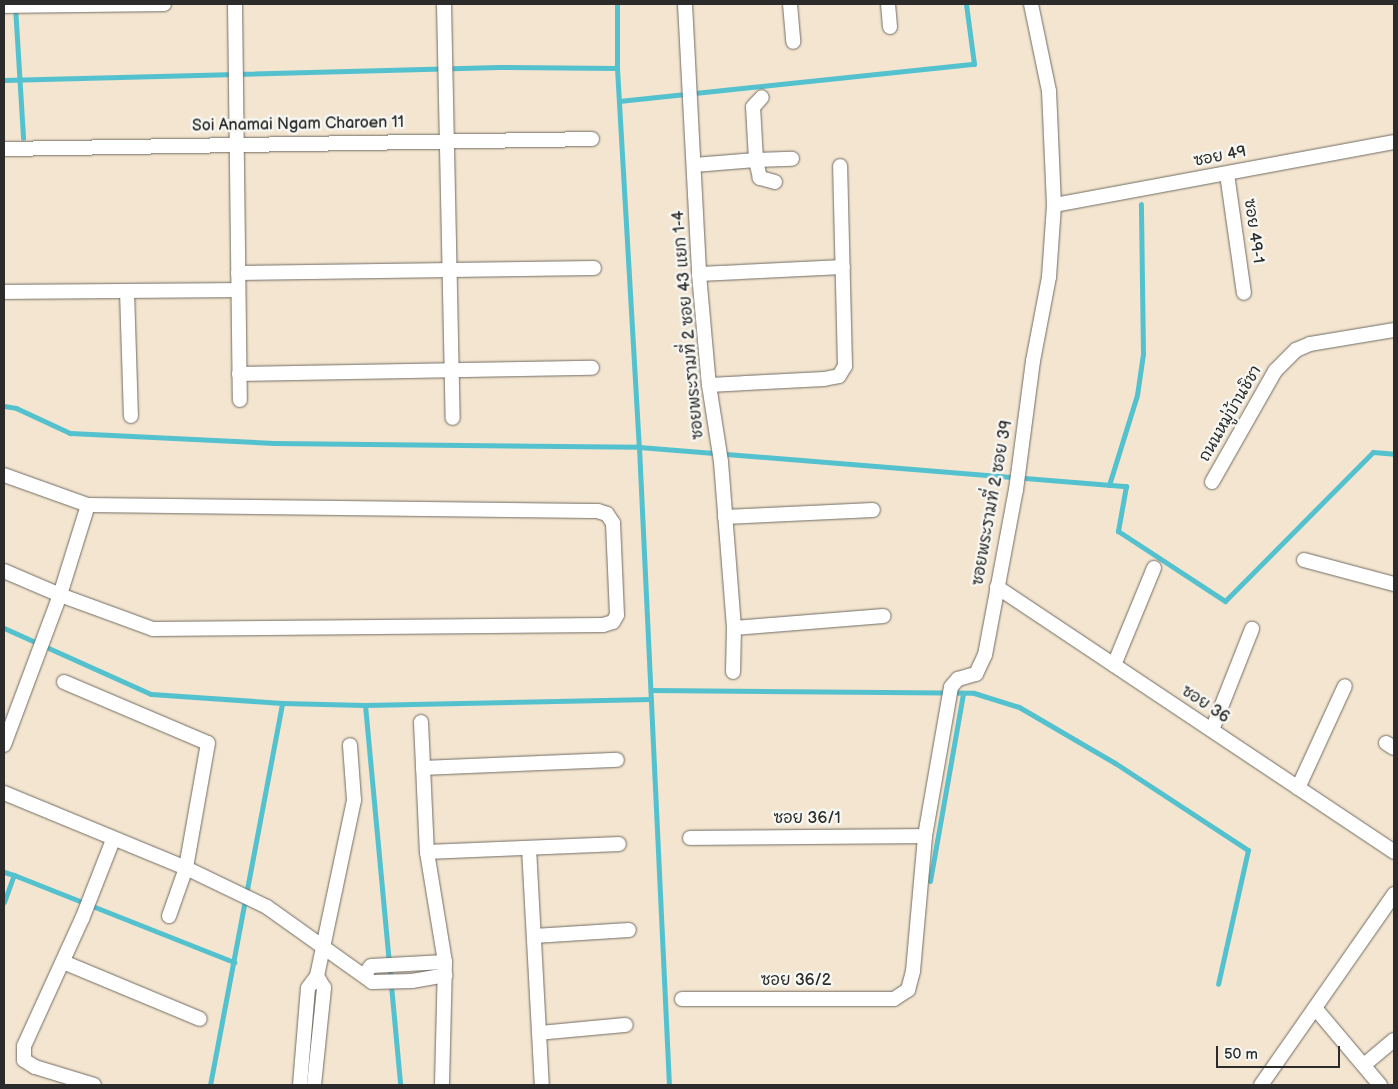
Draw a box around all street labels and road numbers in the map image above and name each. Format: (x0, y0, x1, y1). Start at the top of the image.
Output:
street label: Soi Anamai Ngam Charoen 11 (192, 114, 404, 136)
street label: ซอย 49 (1192, 143, 1248, 171)
street label: ซอย 49-1 (1239, 197, 1267, 265)
street label: ซอยพระรามที่ 2 ซอย 43 แยก 1-4 (669, 210, 709, 440)
street label: ถนนหมู่บ้านชิชา (1196, 362, 1266, 466)
street label: ซอยพระรามที่ 2 ซอย 39 (969, 419, 1017, 587)
street label: ซอย 36 (1177, 682, 1233, 728)
street label: ซอย 36/1 (773, 809, 841, 829)
street label: ซอย 36/2 (761, 971, 831, 991)

